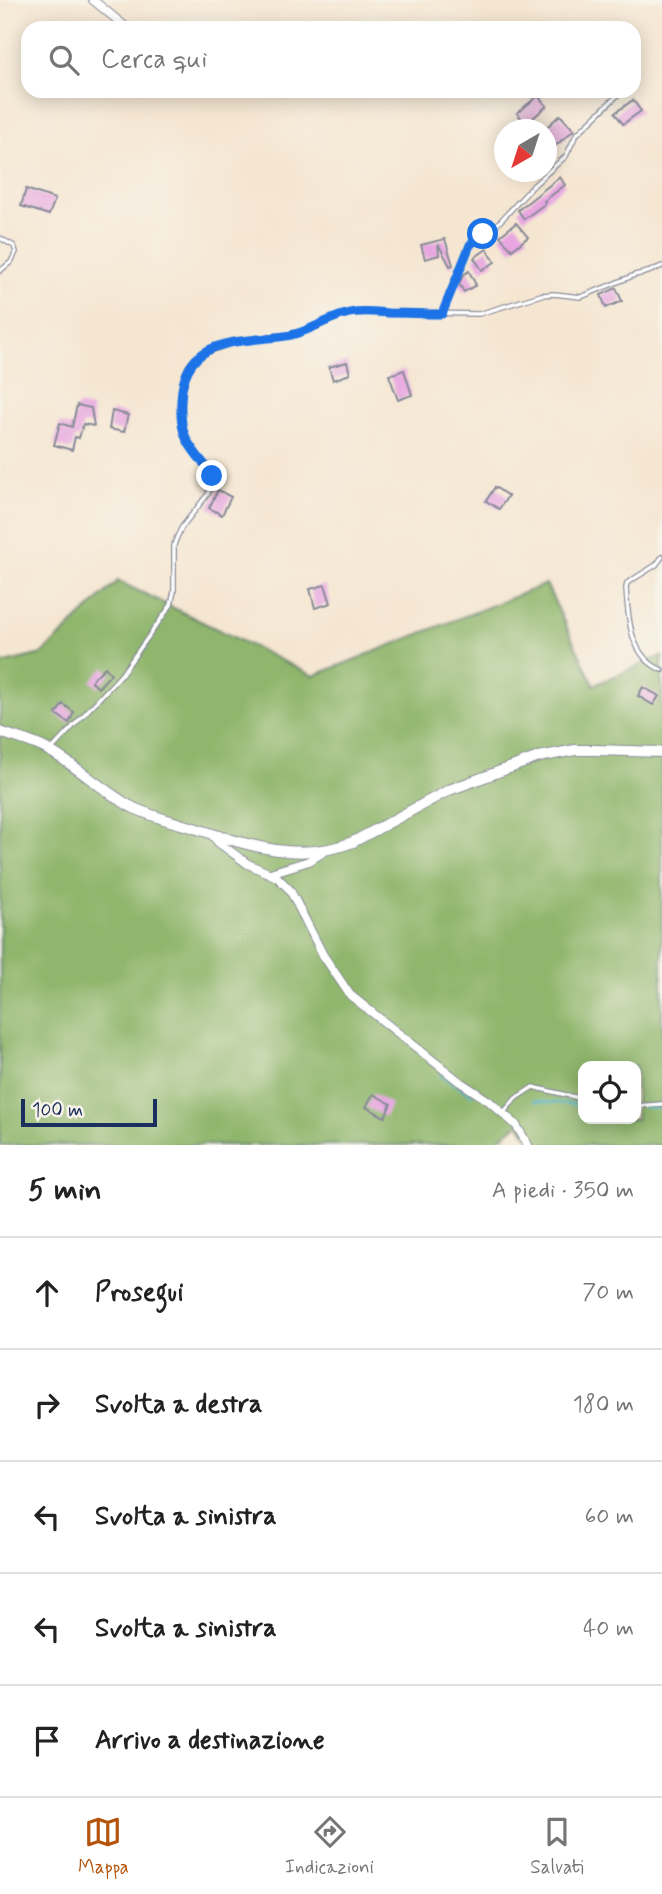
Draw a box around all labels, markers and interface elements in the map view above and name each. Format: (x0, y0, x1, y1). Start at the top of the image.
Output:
search box (21, 21, 641, 98)
icon: search (45, 41, 83, 79)
text: Cerca qui (101, 43, 207, 77)
north arrow (494, 119, 557, 182)
route start (467, 218, 498, 249)
route end (196, 460, 227, 491)
map controls (578, 1061, 641, 1124)
button: locate (578, 1061, 641, 1124)
scale bar (21, 1096, 158, 1128)
text: 100 m (32, 1098, 83, 1123)
text: 5 min (28, 1171, 102, 1210)
text: A piedi · 350 m (492, 1176, 634, 1206)
icon: ahead (28, 1274, 66, 1312)
text: Prosegui (95, 1276, 184, 1310)
text: 70 m (582, 1278, 634, 1308)
icon: right (28, 1386, 66, 1424)
text: Svolta a destra (95, 1388, 262, 1422)
text: 180 m (573, 1390, 634, 1420)
icon: left (28, 1498, 66, 1536)
text: Svolta a sinistra (95, 1500, 277, 1534)
text: 60 m (585, 1502, 634, 1532)
icon: left (28, 1610, 66, 1648)
text: Svolta a sinistra (95, 1612, 277, 1646)
text: 40 m (583, 1614, 634, 1644)
icon: arrive (28, 1722, 66, 1760)
text: Arrivo a destinazione (95, 1724, 325, 1758)
tab: Mappa (78, 1813, 129, 1880)
tab: Indicazioni (285, 1813, 374, 1880)
tab: Salvati (530, 1813, 584, 1880)

